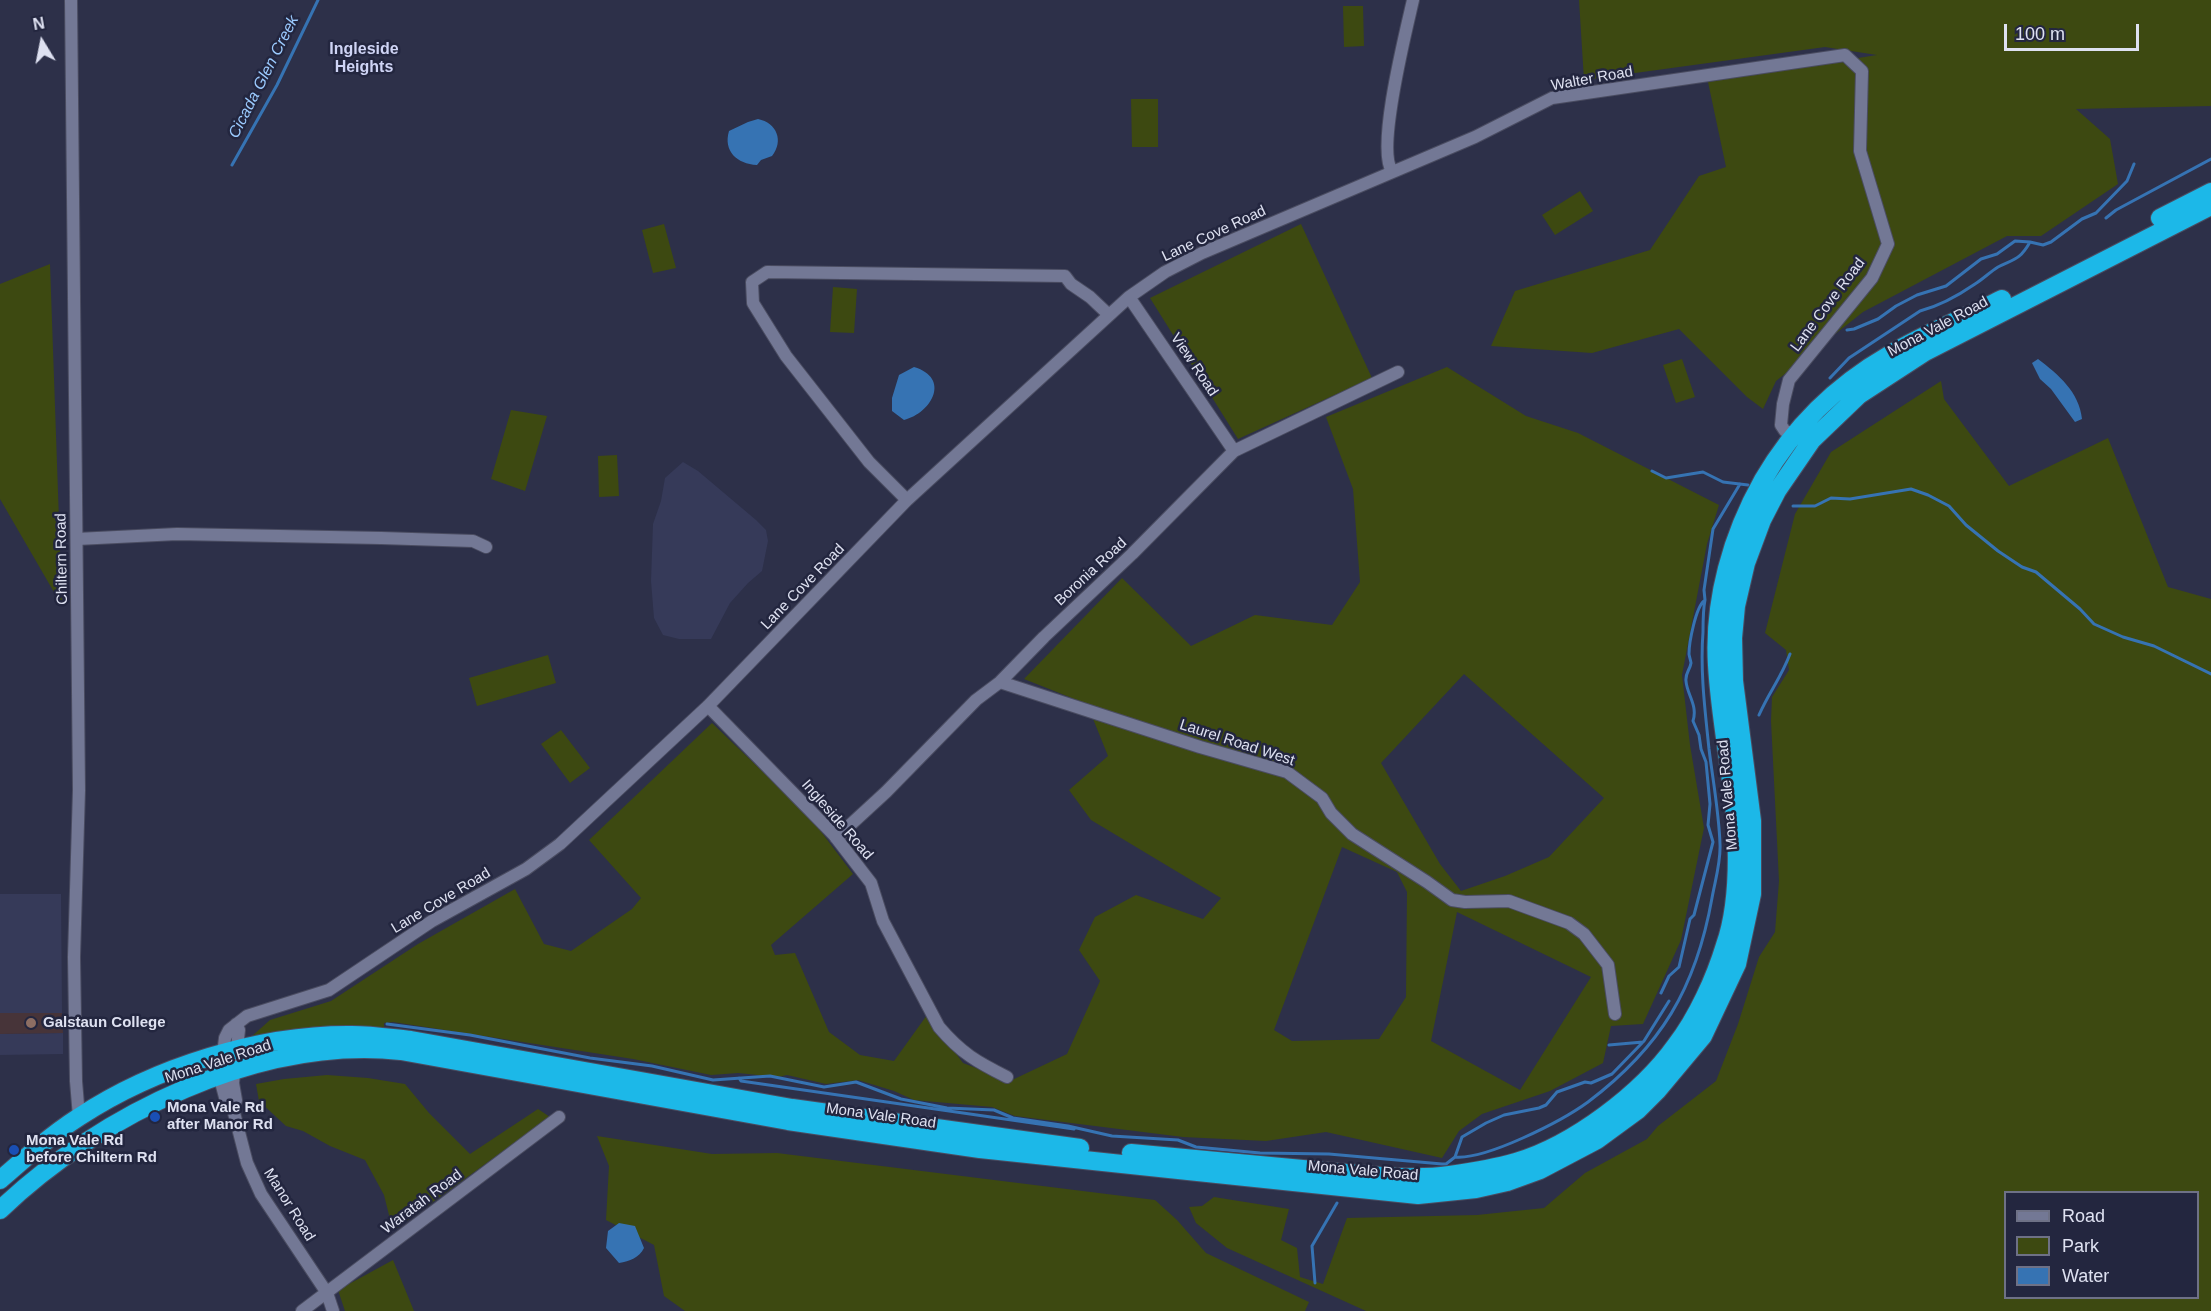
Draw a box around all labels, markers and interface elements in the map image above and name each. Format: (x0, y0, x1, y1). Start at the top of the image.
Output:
north arrow (12, 12, 72, 72)
water label: Cicada Glen Creek (225, 12, 303, 142)
scale bar (2007, 12, 2142, 50)
text: N (32, 14, 46, 33)
text: 100 m (2015, 24, 2065, 44)
district label: Ingleside Heights (329, 40, 399, 78)
street label: Walter Road (1550, 63, 1634, 95)
street label: Lane Cove Road (1159, 202, 1269, 266)
street label: Lane Cove Road (1787, 255, 1869, 355)
street label: Mona Vale Road (1885, 293, 1991, 361)
street label: View Road (1166, 330, 1222, 400)
street label: Chiltern Road (52, 513, 72, 605)
street label: Boronia Road (1051, 534, 1131, 610)
street label: Lane Cove Road (757, 540, 849, 634)
street label: Laurel Road West (1177, 716, 1297, 770)
street label: Mona Vale Road (1714, 739, 1742, 851)
street label: Ingleside Road (797, 776, 877, 864)
street label: Lane Cove Road (388, 864, 494, 938)
place label: Galstaun College (43, 1014, 166, 1032)
marker: Galstaun College (24, 1016, 38, 1030)
street label: Mona Vale Road (163, 1036, 273, 1088)
place label: Mona Vale Rd after Manor Rd (167, 1099, 273, 1134)
street label: Mona Vale Road (825, 1099, 937, 1133)
marker: Mona Vale Rd after Manor Rd (148, 1110, 162, 1124)
place label: Mona Vale Rd before Chiltern Rd (26, 1132, 157, 1167)
marker: Mona Vale Rd before Chiltern Rd (7, 1143, 21, 1157)
street label: Mona Vale Road (1307, 1157, 1419, 1185)
street label: Manor Road (259, 1165, 319, 1245)
street label: Waratah Road (378, 1166, 466, 1238)
legend (2004, 1191, 2199, 1299)
text: Road (2062, 1206, 2105, 1226)
text: Park (2062, 1236, 2099, 1256)
text: Water (2062, 1266, 2109, 1286)

